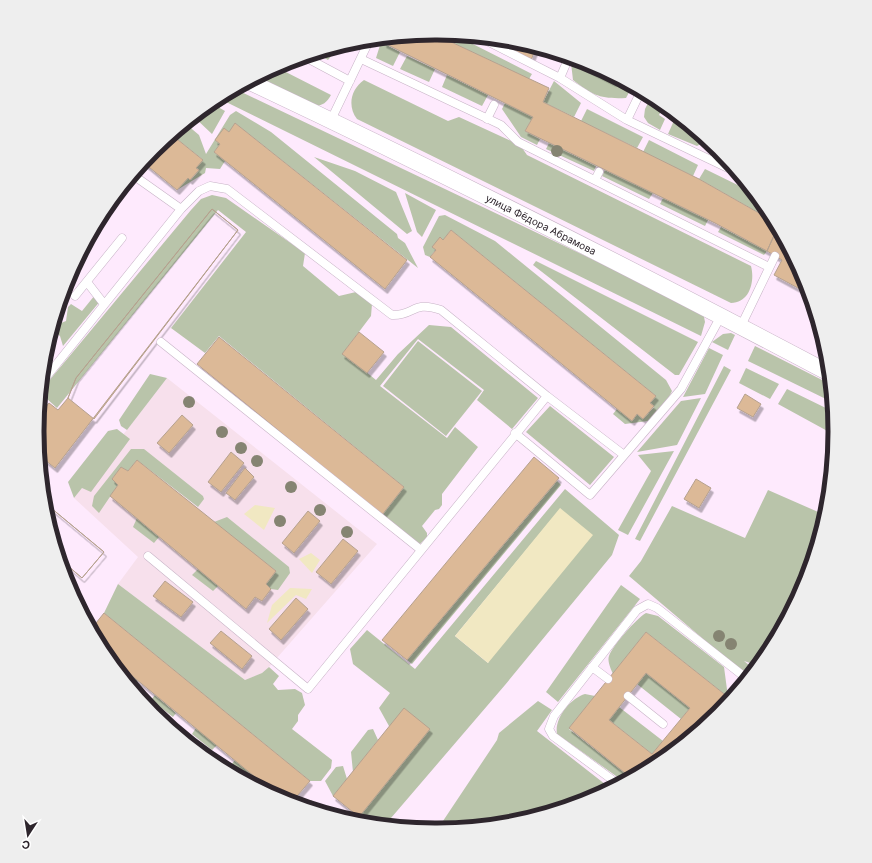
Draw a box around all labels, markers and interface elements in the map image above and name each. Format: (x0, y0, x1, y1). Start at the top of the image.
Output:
street label: улица Фёдора Абрамова (484, 191, 598, 257)
north arrow (8, 815, 48, 855)
text: С (20, 837, 31, 852)

